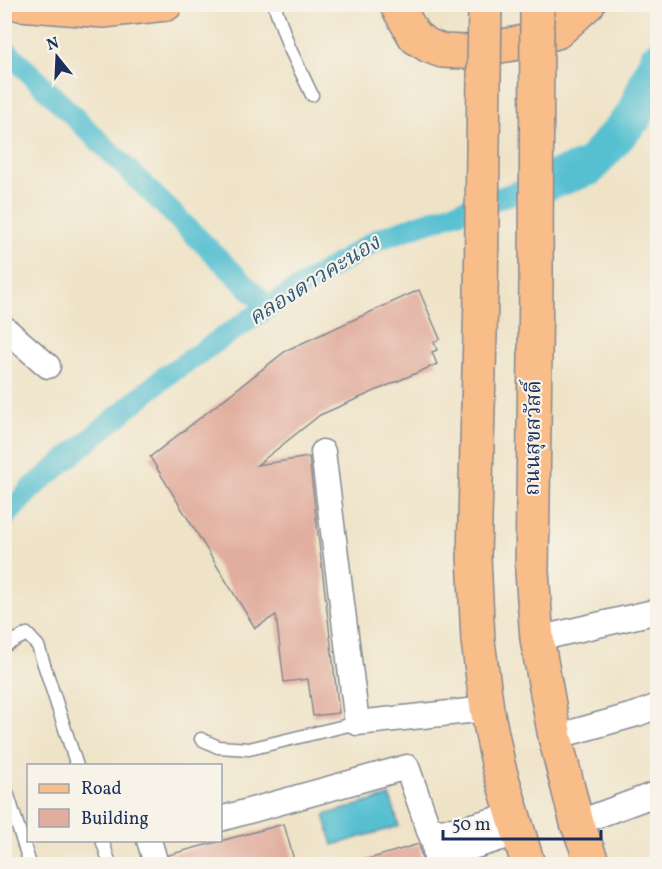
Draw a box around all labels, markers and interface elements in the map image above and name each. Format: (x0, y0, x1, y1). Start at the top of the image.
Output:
north arrow (27, 27, 87, 87)
text: N (44, 32, 62, 57)
water label: คลองดาวคะนอง (243, 228, 388, 334)
street label: ถนนสุขสวัสดิ์ (516, 379, 550, 496)
legend (27, 764, 222, 842)
text: Road (81, 777, 122, 802)
scale bar (443, 803, 600, 841)
text: Building (81, 807, 149, 832)
text: 50 m (452, 813, 491, 838)

